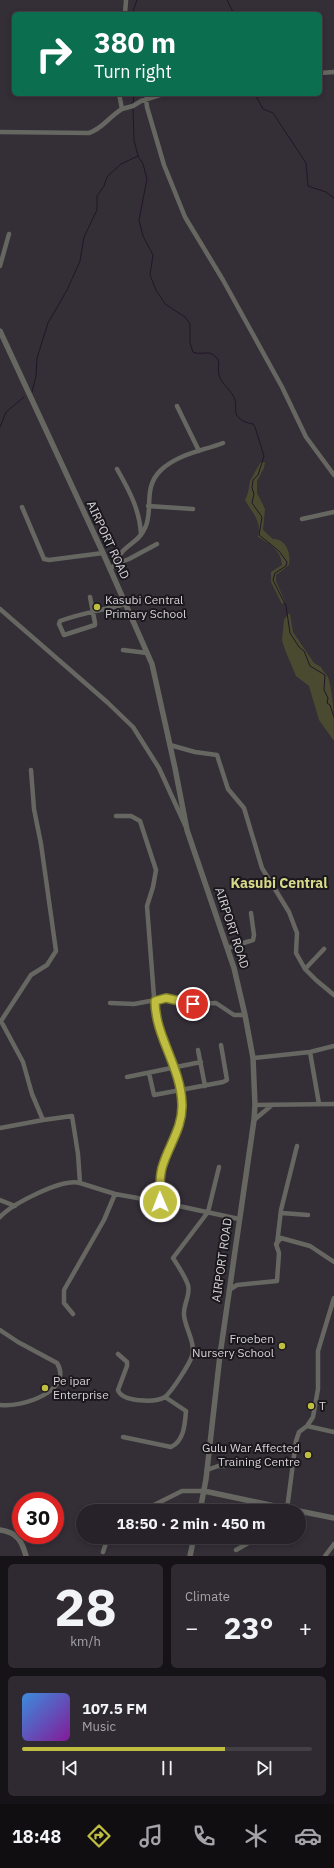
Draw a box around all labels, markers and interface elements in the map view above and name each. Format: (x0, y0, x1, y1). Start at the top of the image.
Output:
text: 380 m (94, 24, 176, 61)
icon: right (28, 28, 80, 80)
text: Turn right (94, 60, 172, 83)
street label: AIRPORT ROAD (84, 498, 133, 581)
place label: Kasubi Central Primary School (105, 592, 186, 621)
marker: Kasubi Central Primary School (92, 602, 102, 612)
district label: Kasubi Central (230, 874, 328, 892)
street label: AIRPORT ROAD (212, 885, 253, 970)
pin (176, 987, 210, 1021)
icon: arrive (182, 993, 204, 1015)
position arrow (139, 1181, 181, 1223)
street label: AIRPORT ROAD (208, 1217, 235, 1303)
place label: Froeben Nursery School (192, 1331, 274, 1360)
marker: Froeben Nursery School (277, 1341, 287, 1351)
place label: Pe ipar Enterprise (53, 1373, 109, 1402)
marker: Pe ipar Enterprise (40, 1383, 50, 1393)
place label: T (319, 1398, 326, 1413)
marker: T (306, 1401, 316, 1411)
place label: Gulu War Affected Training Centre (202, 1440, 300, 1469)
marker: Gulu War Affected Training Centre (303, 1450, 313, 1460)
speed limit sign: 30 (12, 1492, 64, 1544)
text: 18:50 · 2 min · 450 m (117, 1514, 265, 1533)
text: 28 (54, 1573, 117, 1640)
text: Climate (185, 1588, 230, 1605)
text: 23° (223, 1608, 274, 1647)
text: − (185, 1613, 198, 1642)
text: + (299, 1613, 312, 1642)
text: km/h (70, 1633, 101, 1650)
text: 107.5 FM (82, 1699, 147, 1718)
text: Music (82, 1718, 116, 1735)
icon: previous (59, 1757, 81, 1779)
icon: pause (156, 1757, 178, 1779)
icon: next (253, 1757, 275, 1779)
icon: directions (85, 1822, 113, 1850)
icon: music (137, 1822, 165, 1850)
icon: phone (190, 1822, 218, 1850)
icon: climate (242, 1822, 270, 1850)
icon: car (294, 1822, 322, 1850)
text: 18:48 (12, 1825, 61, 1848)

